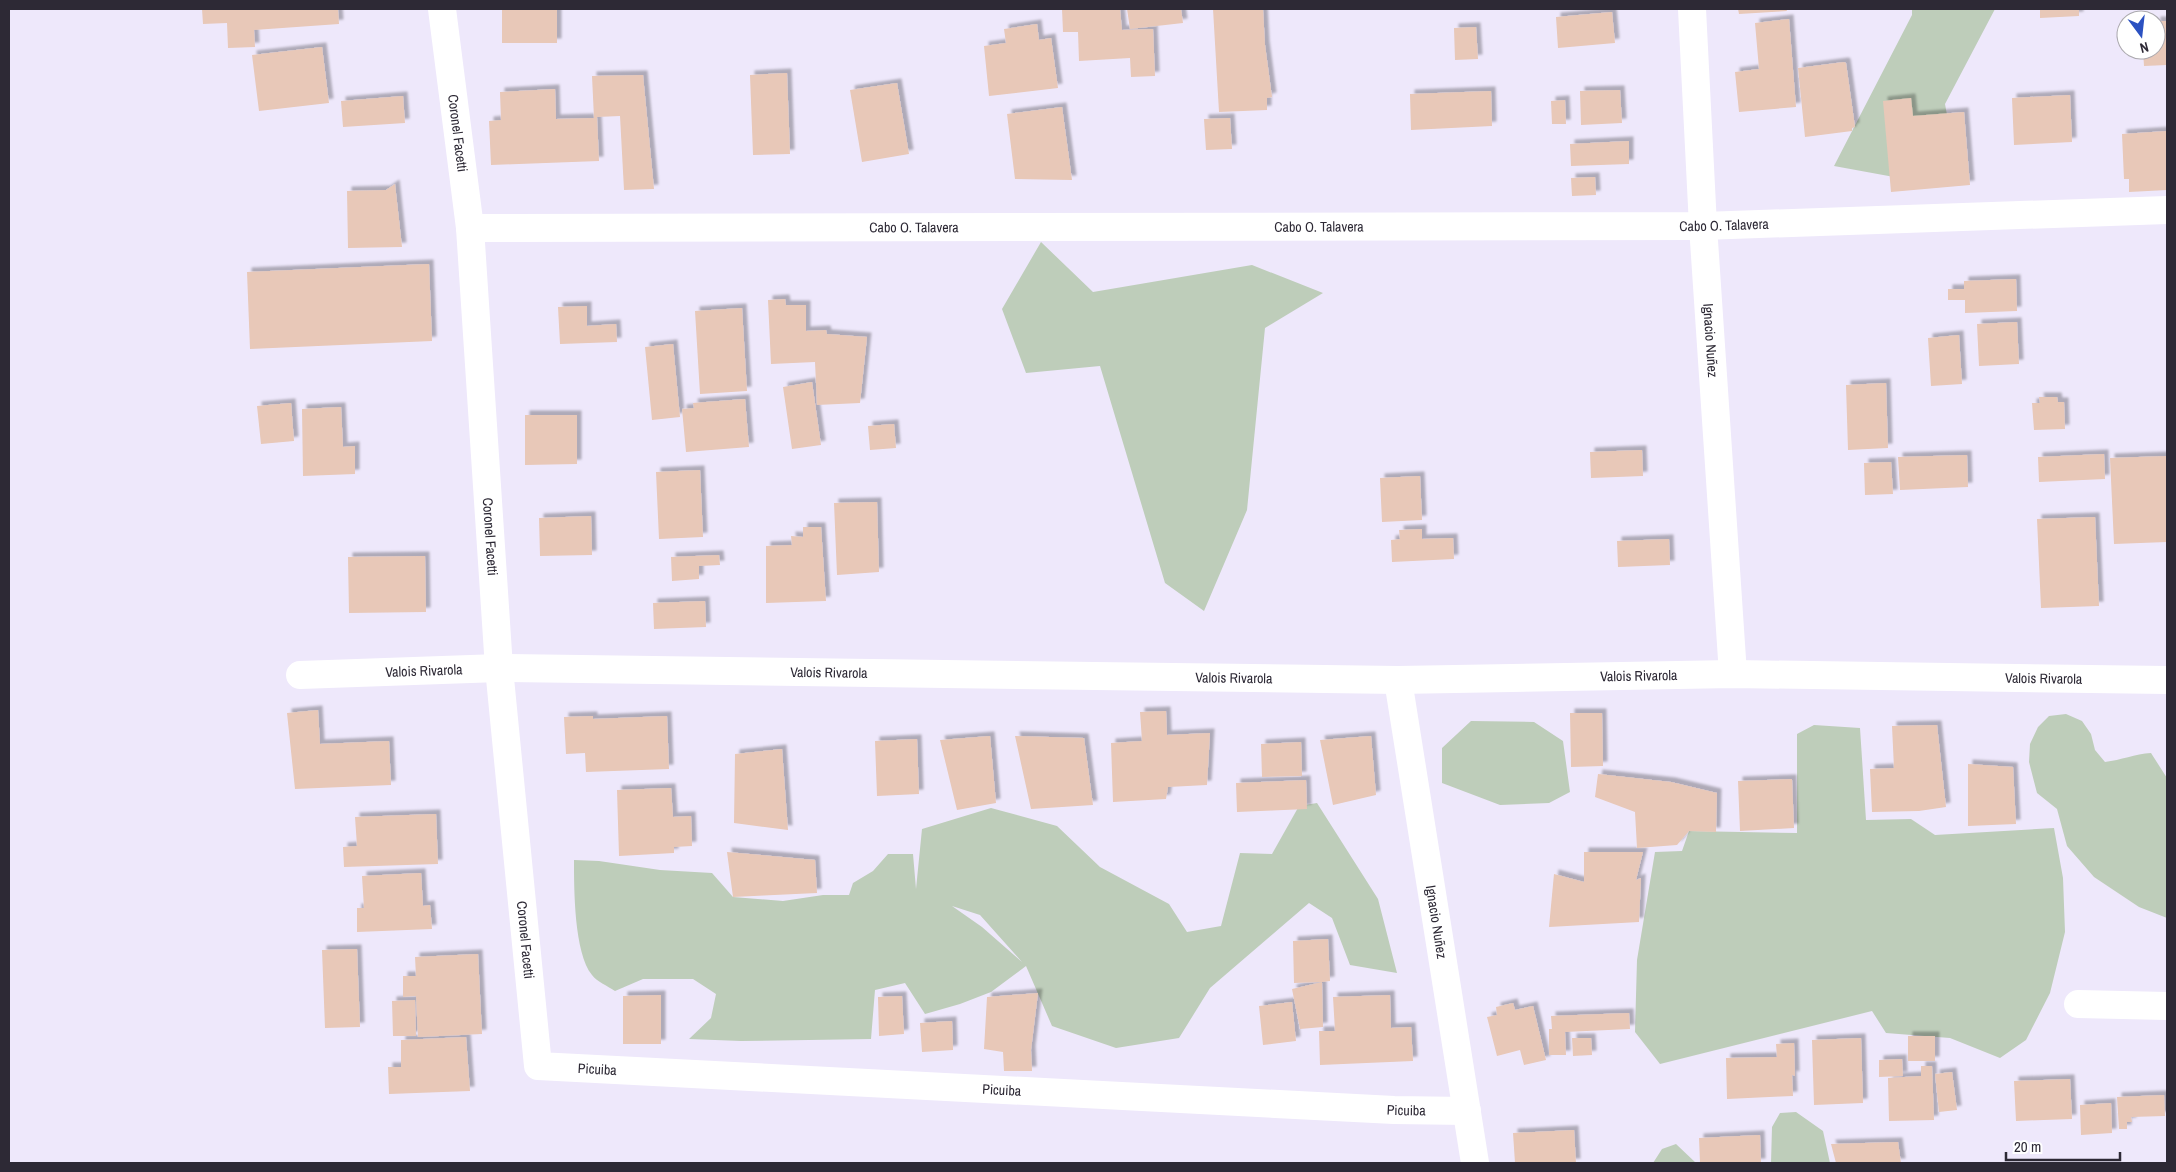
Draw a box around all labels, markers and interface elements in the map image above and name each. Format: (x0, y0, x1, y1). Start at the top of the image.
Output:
north arrow (2116, 10, 2166, 60)
text: N (2138, 38, 2151, 57)
street label: Coronel Facetti (444, 93, 472, 173)
street label: Cabo O. Talavera (1679, 215, 1770, 235)
street label: Cabo O. Talavera (869, 218, 959, 236)
street label: Cabo O. Talavera (1274, 218, 1364, 236)
street label: Ignacio Nuñez (1699, 303, 1722, 378)
street label: Coronel Facetti (479, 497, 502, 576)
street label: Valois Rivarola (385, 660, 463, 681)
street label: Valois Rivarola (790, 663, 868, 682)
street label: Valois Rivarola (1600, 666, 1678, 685)
street label: Valois Rivarola (1195, 668, 1273, 687)
street label: Valois Rivarola (2005, 669, 2083, 688)
street label: Ignacio Nuñez (1422, 884, 1451, 960)
street label: Coronel Facetti (513, 900, 538, 980)
street label: Picuiba (577, 1059, 618, 1079)
street label: Picuiba (982, 1080, 1022, 1100)
street label: Picuiba (1386, 1101, 1426, 1119)
scale bar (2006, 1130, 2120, 1162)
text: 20 m (2014, 1136, 2041, 1157)

